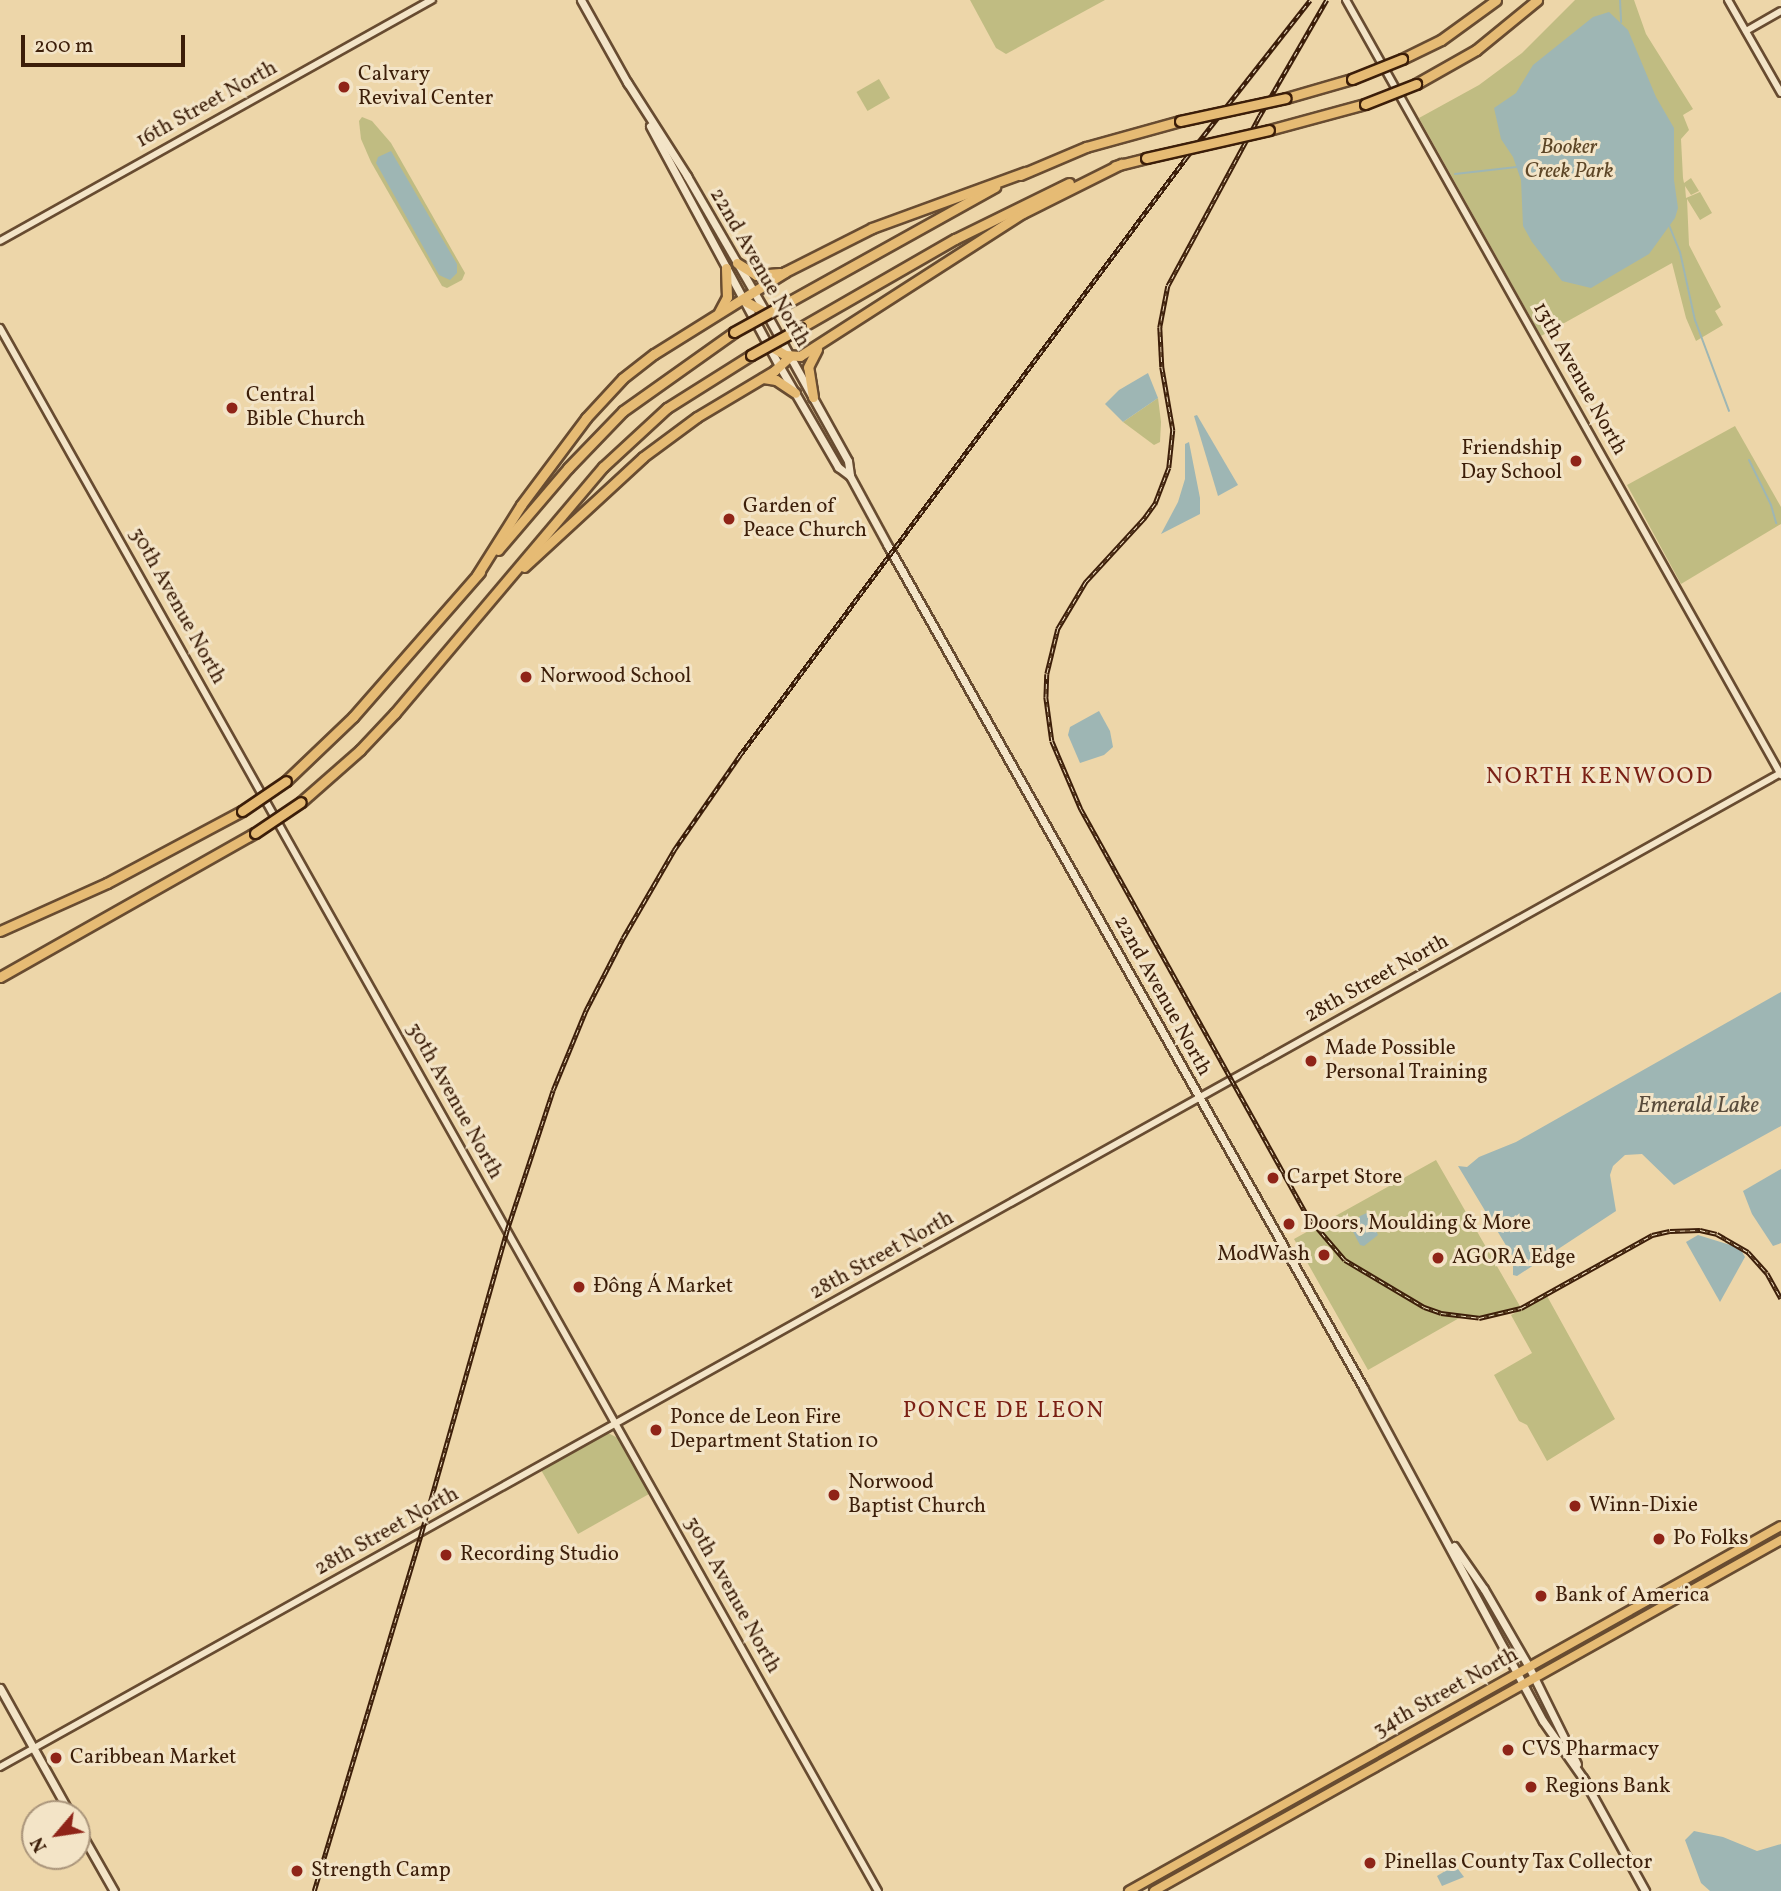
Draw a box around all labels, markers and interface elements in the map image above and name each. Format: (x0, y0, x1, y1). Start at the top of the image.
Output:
scale bar (24, 21, 189, 65)
text: 200 m (34, 32, 94, 61)
street label: 16th Street North (132, 56, 282, 154)
place label: Calvary Revival Center (358, 62, 493, 112)
marker: Calvary Revival Center (336, 79, 352, 95)
park label: Booker Creek Park (1525, 135, 1613, 185)
street label: 22nd Avenue North (703, 184, 815, 352)
street label: 13th Avenue North (1526, 298, 1632, 460)
place label: Central Bible Church (246, 383, 365, 433)
marker: Central Bible Church (224, 400, 240, 416)
place label: Friendship Day School (1460, 436, 1562, 486)
marker: Friendship Day School (1568, 453, 1584, 469)
place label: Garden of Peace Church (743, 494, 867, 544)
marker: Garden of Peace Church (721, 511, 737, 527)
street label: 30th Avenue North (123, 523, 231, 689)
place label: Norwood School (540, 664, 691, 690)
marker: Norwood School (518, 669, 534, 685)
district label: NORTH KENWOOD (1487, 763, 1713, 791)
street label: 22nd Avenue North (1107, 911, 1217, 1081)
street label: 28th Street North (1301, 929, 1453, 1029)
street label: 30th Avenue North (400, 1018, 508, 1184)
place label: Made Possible Personal Training (1325, 1036, 1488, 1086)
marker: Made Possible Personal Training (1303, 1053, 1319, 1069)
water label: Emerald Lake (1637, 1092, 1759, 1120)
place label: Carpet Store (1287, 1165, 1402, 1191)
marker: Carpet Store (1265, 1170, 1281, 1186)
street label: 28th Street North (806, 1206, 958, 1306)
place label: Doors, Moulding & More (1303, 1211, 1531, 1237)
marker: Doors, Moulding & More (1281, 1216, 1297, 1232)
place label: ModWash (1217, 1242, 1310, 1268)
place label: AGORA Edge (1452, 1245, 1576, 1271)
marker: ModWash (1316, 1247, 1332, 1263)
marker: AGORA Edge (1430, 1250, 1446, 1266)
place label: Đông Á Market (593, 1274, 733, 1300)
marker: Đông Á Market (571, 1279, 587, 1295)
district label: PONCE DE LEON (904, 1397, 1104, 1425)
place label: Ponce de Leon Fire Department Station 10 (670, 1405, 878, 1455)
marker: Ponce de Leon Fire Department Station 10 (648, 1422, 664, 1438)
place label: Norwood Baptist Church (848, 1470, 986, 1520)
street label: 28th Street North (311, 1482, 463, 1582)
marker: Norwood Baptist Church (826, 1487, 842, 1503)
place label: Winn-Dixie (1589, 1493, 1698, 1519)
marker: Winn-Dixie (1567, 1498, 1583, 1514)
street label: 30th Avenue North (678, 1512, 786, 1678)
place label: Po Folks (1673, 1526, 1749, 1552)
marker: Po Folks (1651, 1531, 1667, 1547)
place label: Recording Studio (460, 1542, 619, 1568)
marker: Recording Studio (438, 1547, 454, 1563)
place label: Bank of America (1555, 1583, 1708, 1609)
marker: Bank of America (1533, 1588, 1549, 1604)
street label: 34th Street North (1369, 1643, 1523, 1743)
place label: CVS Pharmacy (1522, 1737, 1659, 1763)
marker: CVS Pharmacy (1500, 1742, 1516, 1758)
place label: Caribbean Market (70, 1745, 236, 1771)
marker: Caribbean Market (48, 1750, 64, 1766)
place label: Regions Bank (1545, 1774, 1670, 1800)
marker: Regions Bank (1523, 1779, 1539, 1795)
north arrow (21, 1800, 91, 1870)
text: N (25, 1832, 54, 1857)
place label: Pinellas County Tax Collector (1384, 1850, 1654, 1876)
marker: Pinellas County Tax Collector (1362, 1855, 1378, 1871)
place label: Strength Camp (311, 1858, 451, 1884)
marker: Strength Camp (289, 1863, 305, 1879)

